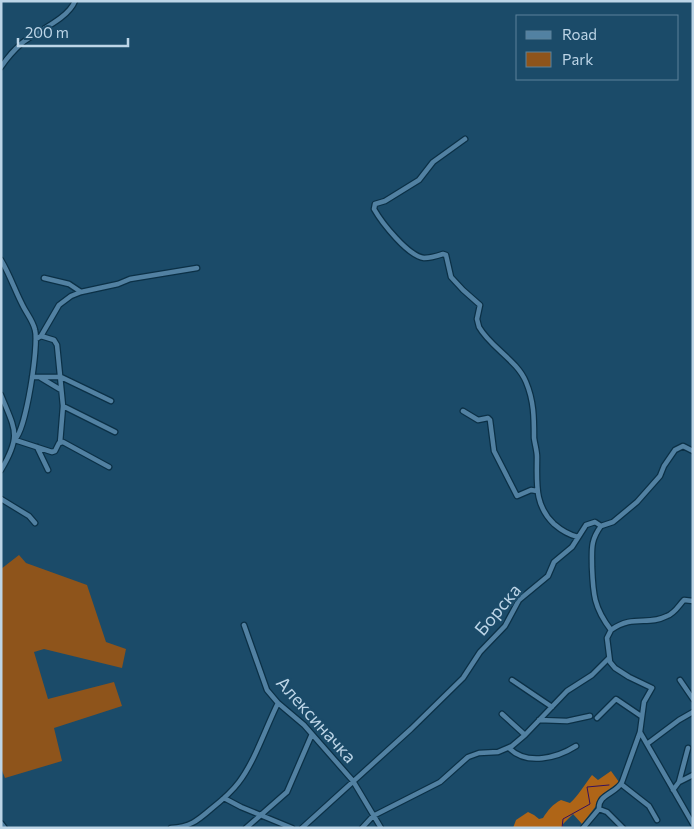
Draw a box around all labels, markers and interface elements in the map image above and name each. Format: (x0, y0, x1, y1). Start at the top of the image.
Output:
scale bar (18, 15, 128, 47)
legend (516, 15, 679, 80)
text: 200 m (25, 23, 69, 41)
text: Road (562, 25, 597, 43)
text: Park (562, 50, 593, 68)
street label: Борска (469, 579, 525, 640)
street label: Алексиначка (272, 672, 361, 767)

